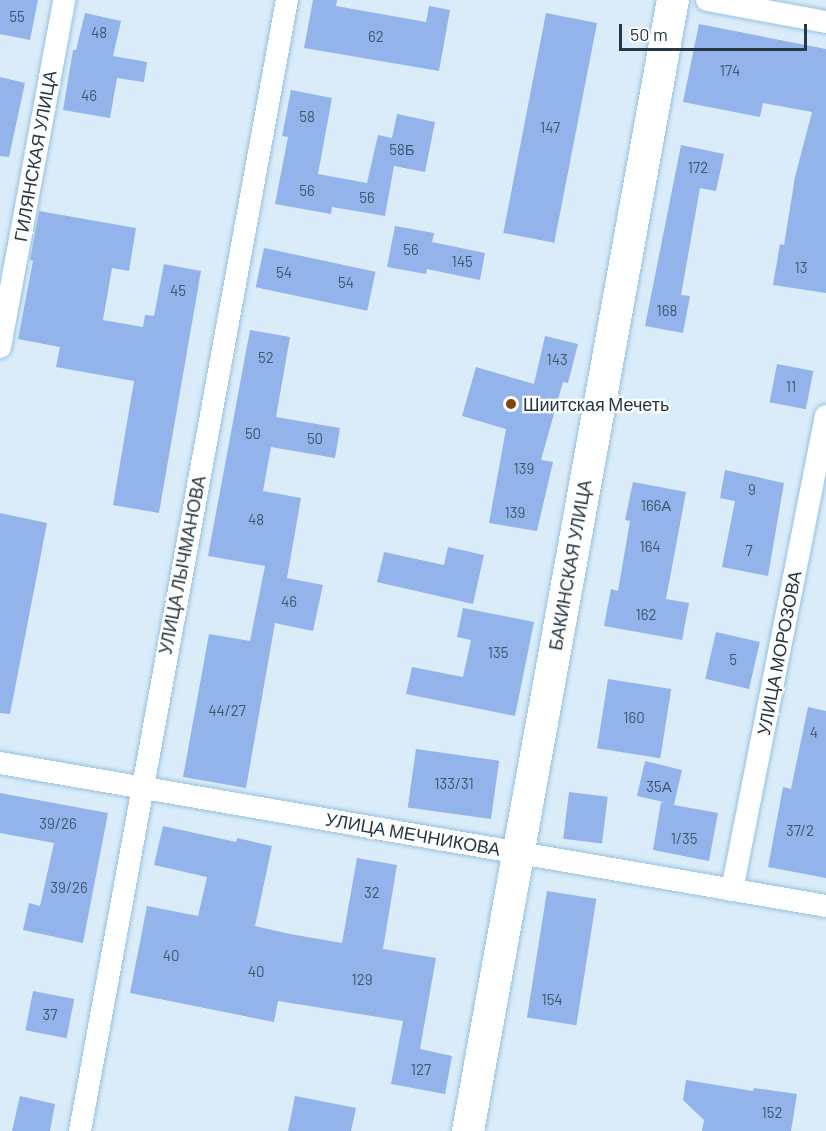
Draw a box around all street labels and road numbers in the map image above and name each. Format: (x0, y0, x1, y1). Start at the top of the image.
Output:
street label: ГИЛЯНСКАЯ УЛИЦА (9, 69, 61, 243)
street label: УЛИЦА ЛЫЧМАНОВА (154, 474, 210, 656)
street label: БАКИНСКАЯ УЛИЦА (544, 478, 596, 652)
street label: УЛИЦА МОРОЗОВА (752, 569, 806, 737)
street label: УЛИЦА МЕЧНИКОВА (324, 808, 502, 860)

